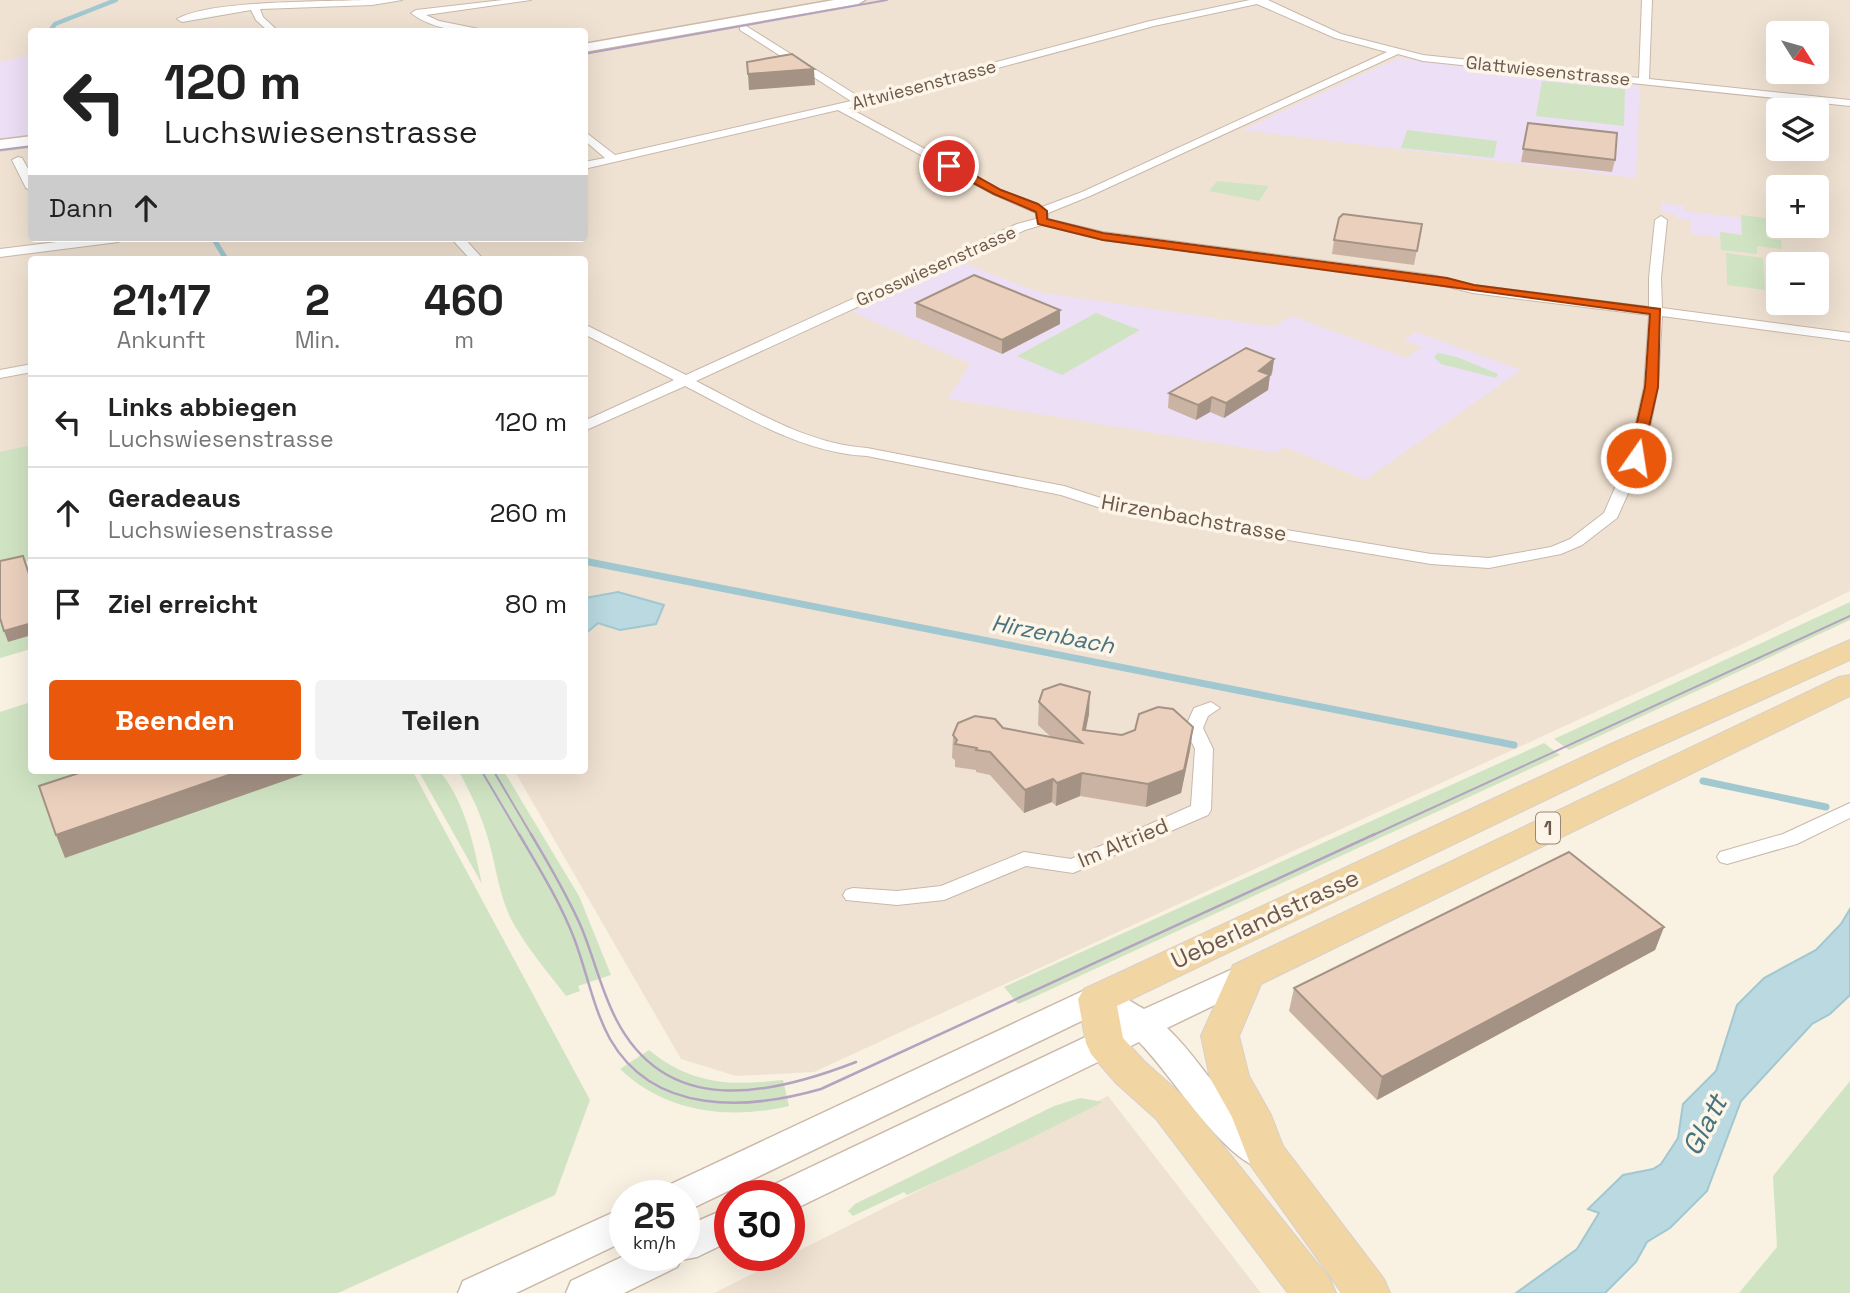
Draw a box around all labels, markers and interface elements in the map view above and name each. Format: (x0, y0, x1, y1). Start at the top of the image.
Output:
north arrow (1766, 21, 1829, 84)
map controls (1766, 21, 1829, 315)
street label: Glattwiesenstrasse (1465, 50, 1631, 91)
text: 120 m (164, 51, 301, 113)
street label: Altwiesenstrasse (849, 54, 999, 115)
icon: left (49, 56, 140, 147)
button: layers (1766, 98, 1829, 161)
text: Luchswiesenstrasse (164, 112, 478, 152)
pin (919, 136, 979, 196)
icon: arrive (930, 147, 968, 185)
button: + (1766, 175, 1829, 238)
icon: ahead (127, 189, 165, 227)
text: Dann (49, 191, 113, 225)
street label: Grosswiesenstrasse (852, 220, 1019, 311)
button: − (1766, 252, 1829, 315)
text: 21:17 (112, 274, 211, 327)
text: 2 (305, 274, 330, 327)
text: 460 (424, 274, 504, 327)
text: Ankunft (117, 325, 206, 355)
text: Min. (295, 325, 340, 355)
text: m (454, 325, 474, 355)
text: Links abbiegen (108, 390, 297, 424)
icon: left (49, 403, 87, 441)
text: 120 m (495, 405, 567, 439)
position arrow (1599, 421, 1673, 495)
text: Luchswiesenstrasse (108, 424, 334, 454)
text: Geradeaus (108, 481, 241, 515)
street label: Hirzenbachstrasse (1099, 488, 1289, 547)
icon: ahead (49, 494, 87, 532)
text: 260 m (490, 496, 567, 530)
text: Luchswiesenstrasse (108, 515, 334, 545)
icon: arrive (49, 585, 87, 623)
text: Ziel erreicht (108, 587, 258, 621)
text: 80 m (505, 587, 567, 621)
water label: Hirzenbach (989, 607, 1118, 661)
button: Beenden (49, 680, 301, 760)
button: Teilen (315, 680, 567, 760)
street label: Im Altried (1074, 811, 1172, 874)
road number: 1 (1536, 813, 1560, 844)
street label: Ueberlandstrasse (1166, 861, 1364, 976)
water label: Glatt (1673, 1086, 1736, 1161)
speed limit sign: 30 (714, 1180, 805, 1271)
text: 25 (634, 1194, 675, 1238)
text: km/h (633, 1231, 676, 1254)

